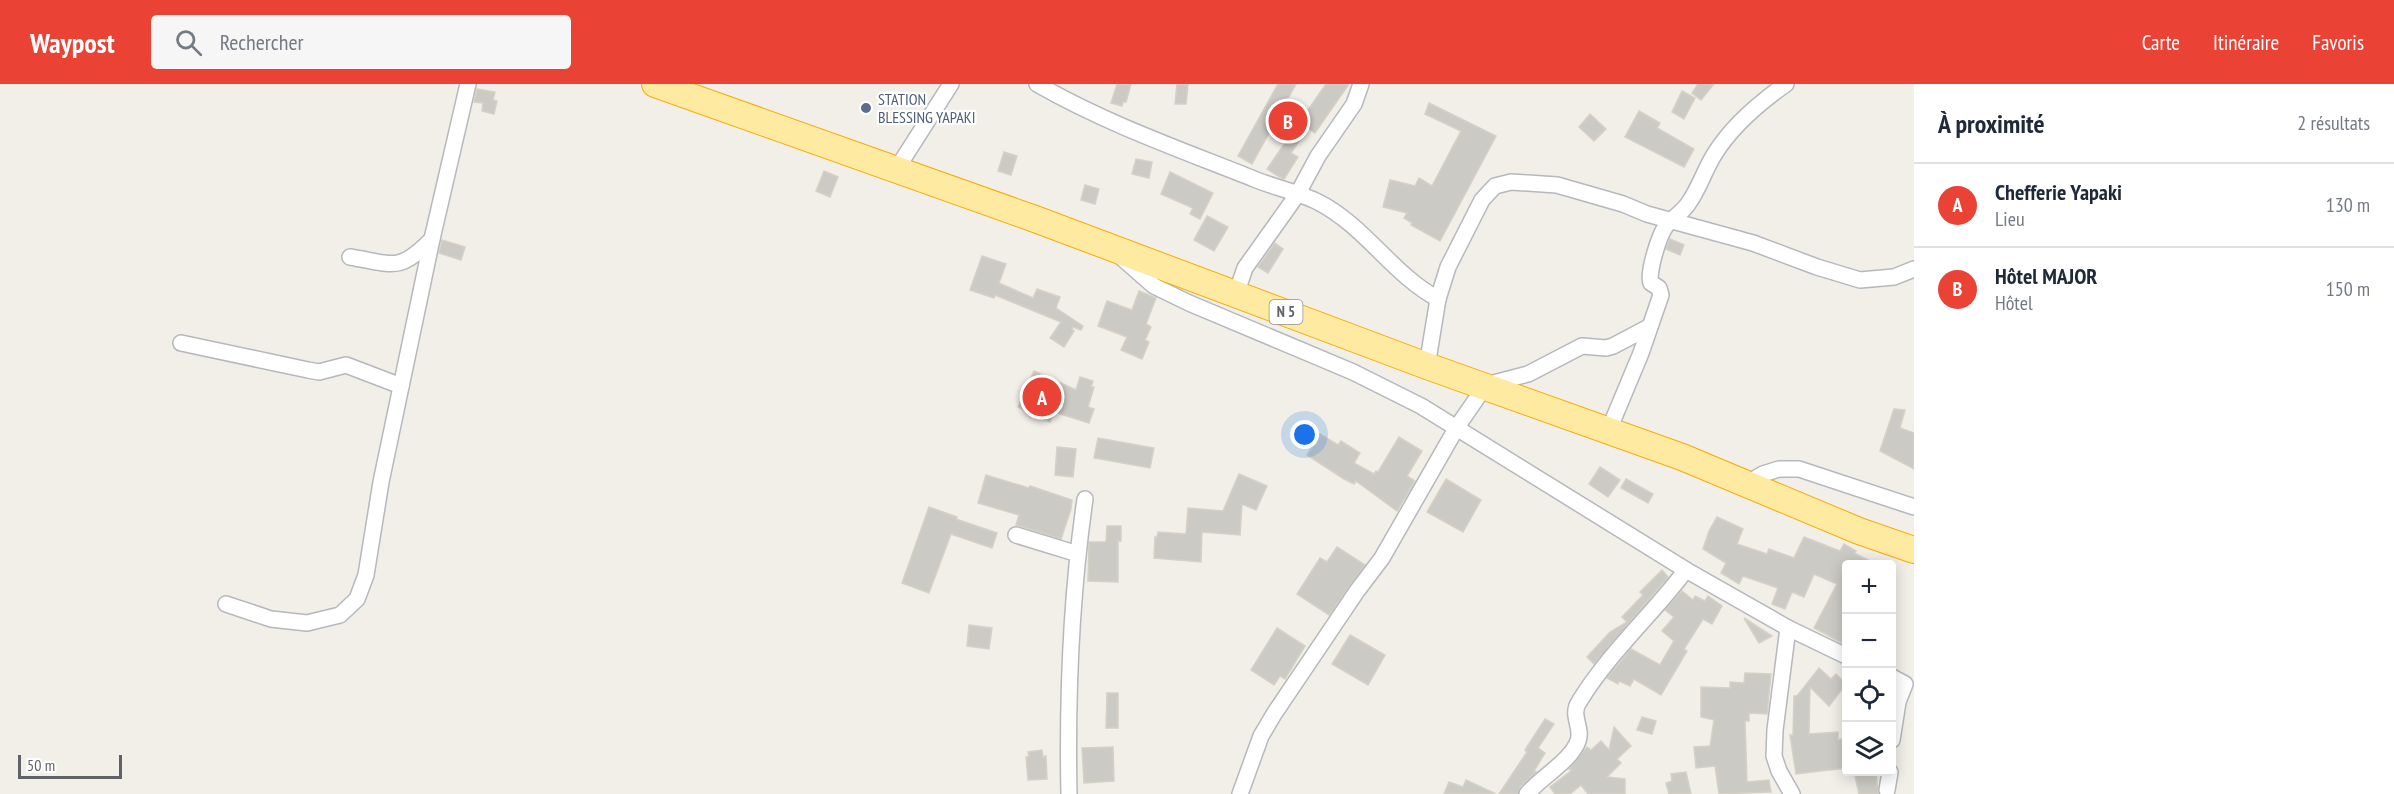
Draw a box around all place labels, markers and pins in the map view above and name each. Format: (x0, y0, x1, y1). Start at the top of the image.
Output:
place label: STATION BLESSING YAPAKI (878, 89, 975, 127)
pin: B (1268, 99, 1308, 144)
marker: STATION BLESSING YAPAKI (859, 101, 873, 115)
pin: A (1022, 374, 1062, 420)

